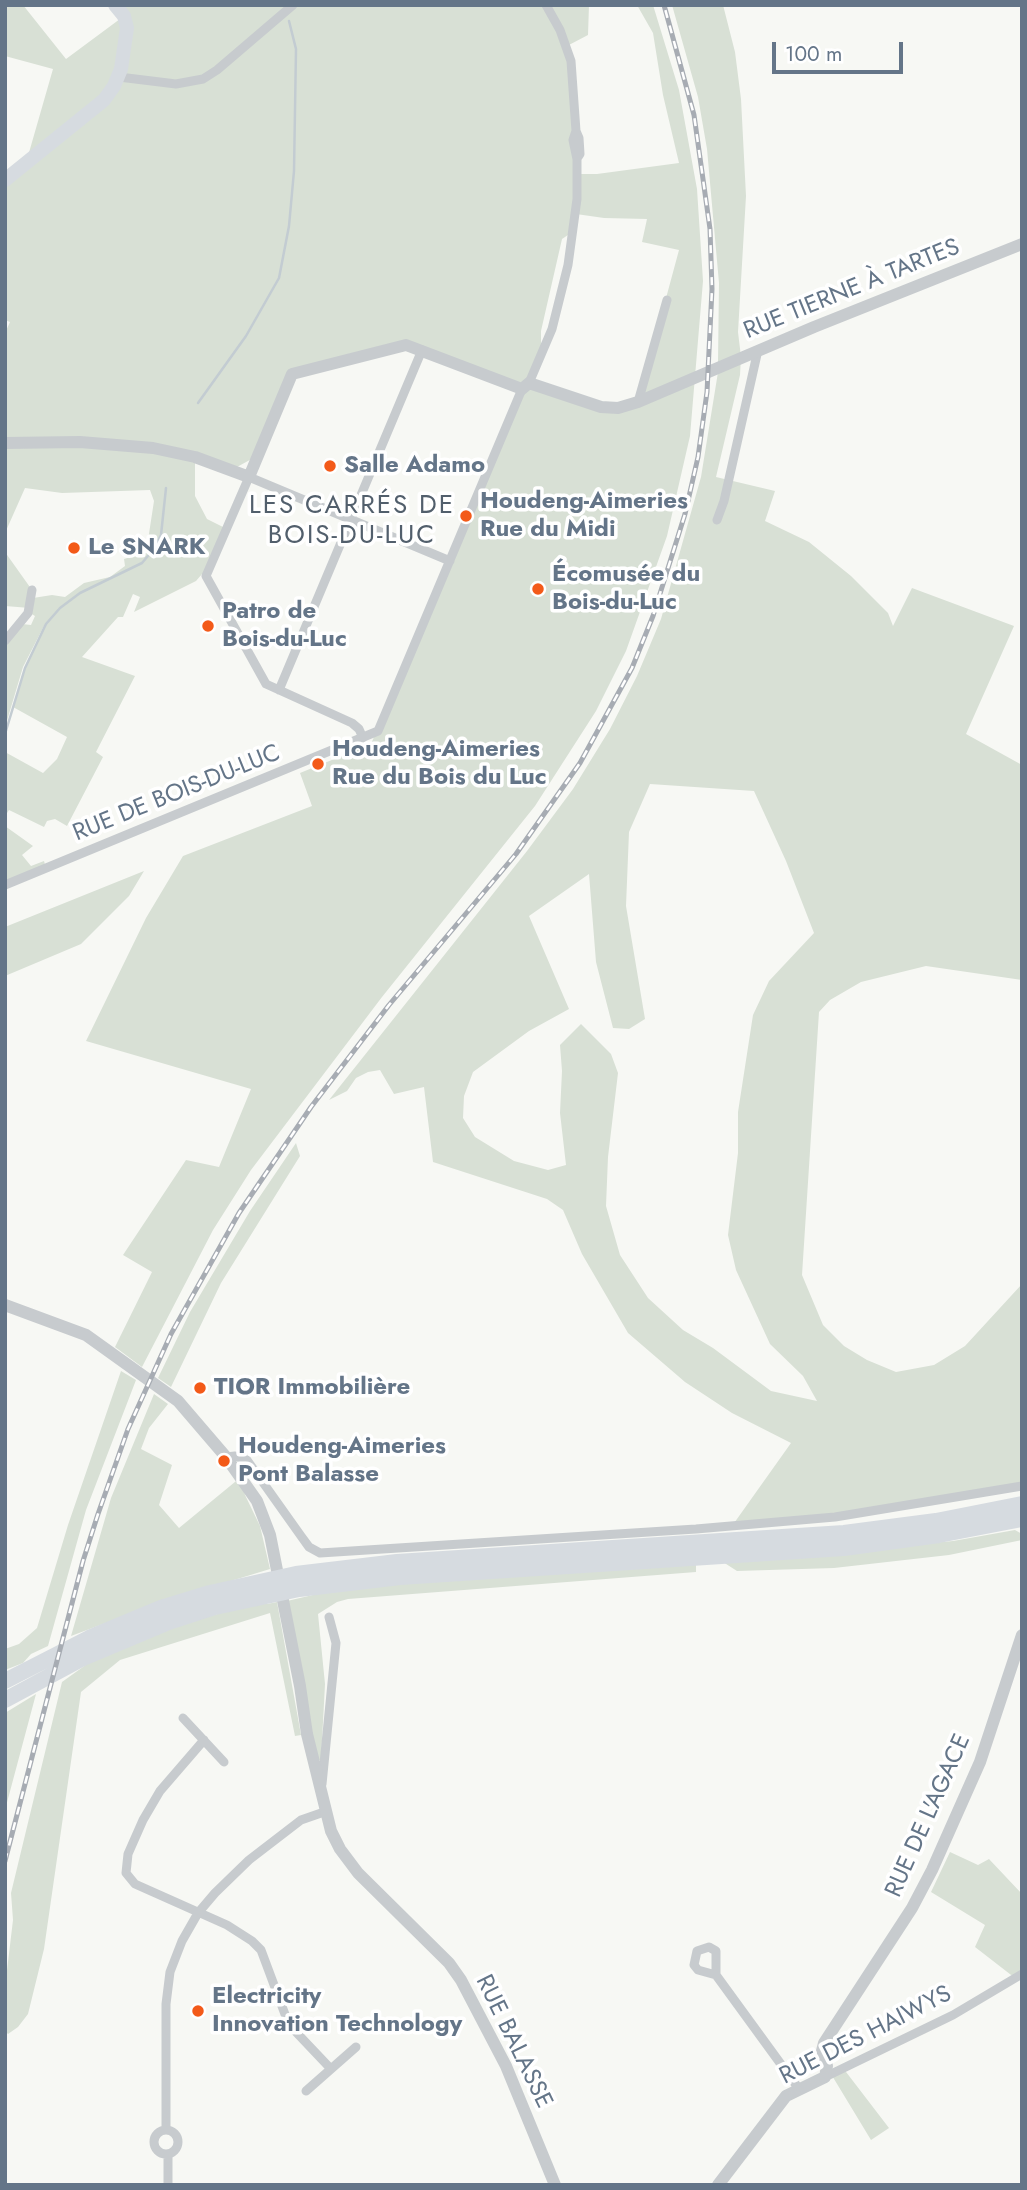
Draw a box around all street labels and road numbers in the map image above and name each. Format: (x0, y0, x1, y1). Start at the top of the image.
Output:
street label: RUE TIERNE À TARTES (740, 234, 964, 346)
street label: RUE DE BOIS-DU-LUC (69, 739, 285, 849)
street label: RUE DE L'AGACE (880, 1730, 978, 1902)
street label: RUE BALASSE (468, 1971, 558, 2113)
street label: RUE DES HAIWYS (775, 1980, 957, 2092)

